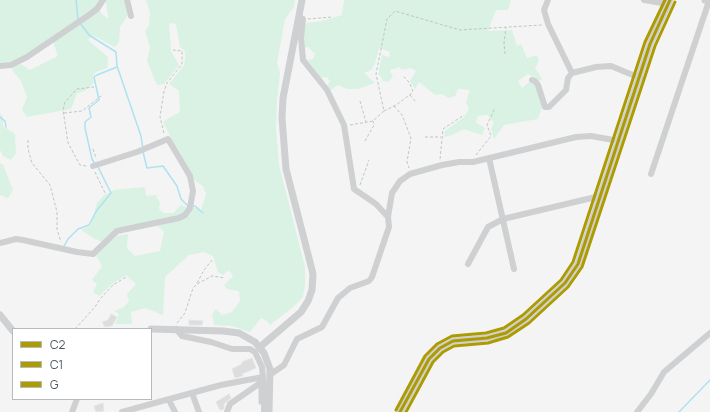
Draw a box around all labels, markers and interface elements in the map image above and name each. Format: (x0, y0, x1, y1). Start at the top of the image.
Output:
legend (12, 328, 152, 400)
text: C2 (50, 336, 65, 353)
text: C1 (50, 356, 63, 373)
text: G (50, 376, 58, 393)

